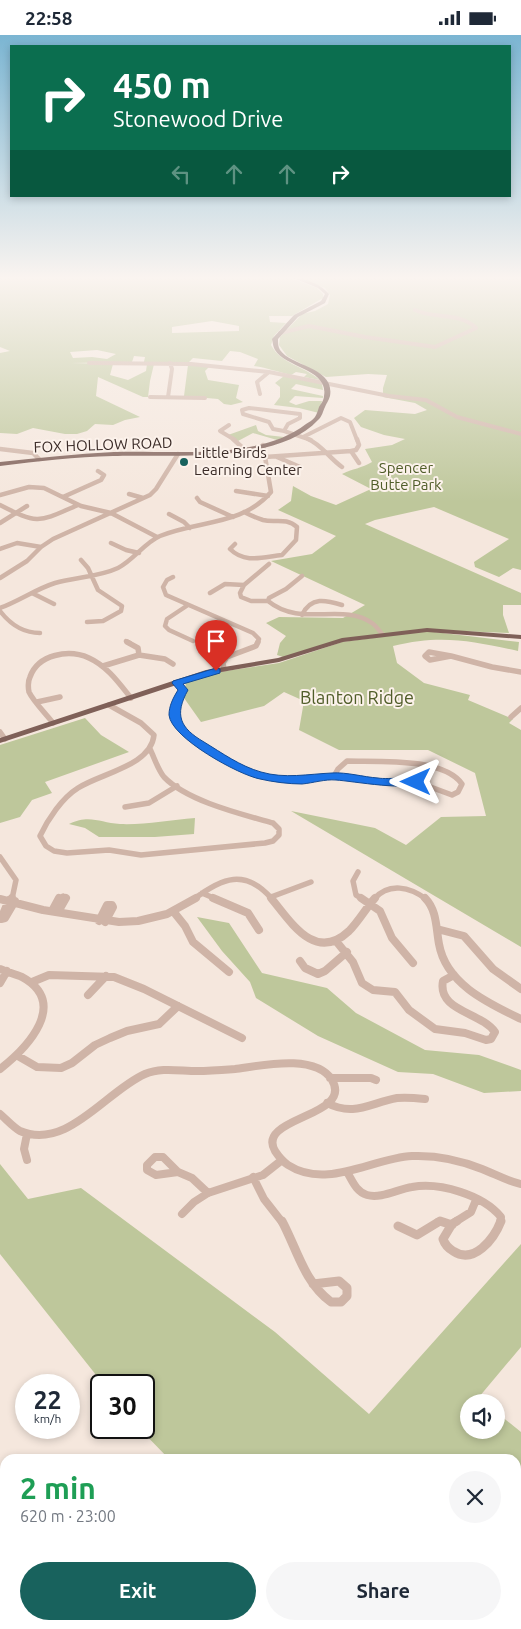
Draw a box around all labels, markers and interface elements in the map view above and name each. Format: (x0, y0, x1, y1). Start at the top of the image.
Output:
text: 22:58 (25, 7, 73, 29)
icon: right (30, 65, 95, 130)
text: 450 m (113, 65, 211, 105)
text: Stonewood Drive (113, 106, 283, 131)
icon: left (167, 160, 195, 188)
icon: ahead (220, 160, 248, 188)
icon: ahead (273, 160, 301, 188)
icon: right (326, 160, 354, 188)
street label: FOX HOLLOW ROAD (33, 434, 173, 455)
place label: Little Birds Learning Center (194, 444, 302, 478)
marker: Little Birds Learning Center (178, 456, 190, 468)
park label: Spencer Butte Park (370, 459, 442, 493)
pin (195, 620, 237, 671)
icon: arrive (202, 627, 230, 655)
park label: Blanton Ridge (300, 687, 414, 707)
position arrow (389, 755, 441, 807)
speed limit sign: 30 (90, 1374, 155, 1439)
text: 22 (33, 1386, 62, 1414)
map controls (460, 1394, 505, 1439)
button: sound (460, 1394, 505, 1439)
text: km/h (34, 1412, 61, 1425)
text: 2 min (20, 1471, 96, 1505)
button: close (449, 1471, 501, 1523)
text: 620 m · 23:00 (20, 1507, 116, 1525)
button: Exit (20, 1562, 256, 1620)
button: Share (266, 1562, 501, 1620)

